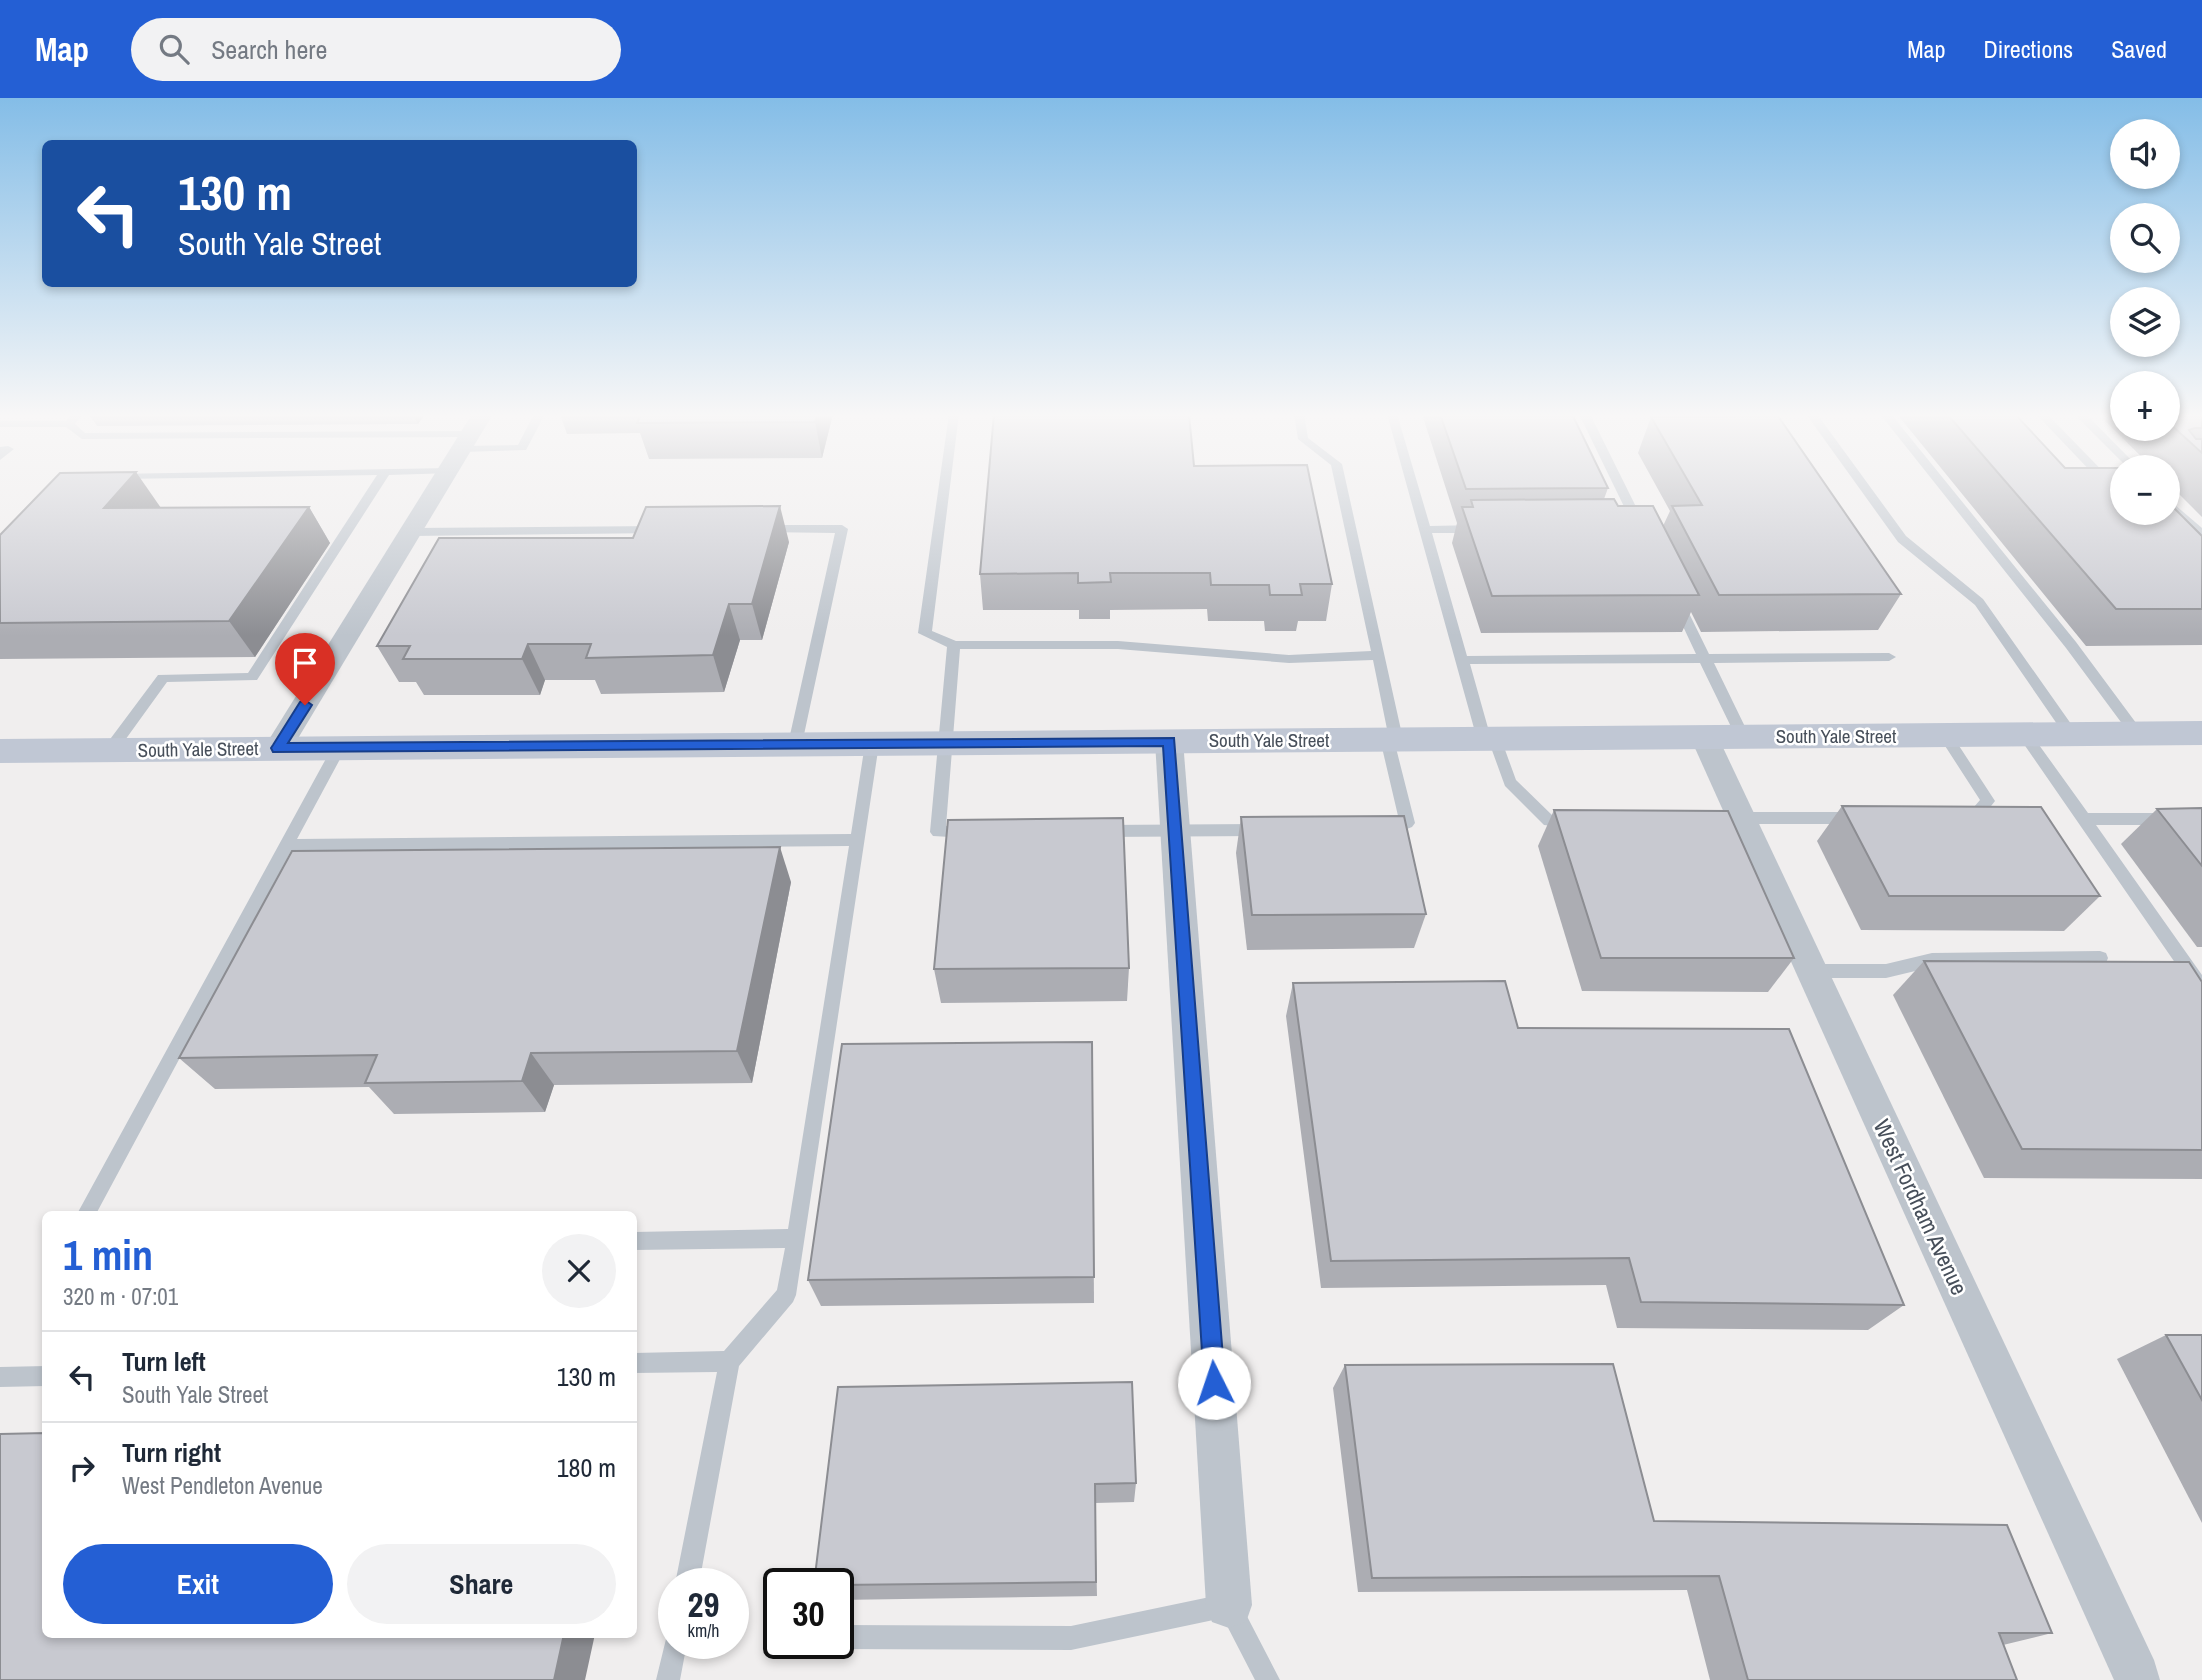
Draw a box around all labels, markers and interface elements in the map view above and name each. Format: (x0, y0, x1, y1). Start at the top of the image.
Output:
search box (131, 18, 621, 81)
text: Map (35, 27, 89, 71)
icon: search (155, 30, 193, 68)
text: Search here (211, 32, 327, 67)
text: Map (1907, 33, 1945, 65)
text: Directions (1983, 33, 2073, 65)
text: Saved (2111, 33, 2167, 65)
map controls (2110, 119, 2180, 525)
button: sound (2110, 119, 2180, 189)
text: 130 m (178, 159, 292, 225)
icon: left (63, 168, 154, 259)
button: search (2110, 203, 2180, 273)
text: South Yale Street (178, 222, 381, 265)
button: layers (2110, 287, 2180, 357)
button: + (2110, 371, 2180, 441)
button: − (2110, 455, 2180, 525)
pin (275, 633, 335, 705)
icon: arrive (286, 644, 324, 682)
street label: South Yale Street (1776, 723, 1897, 749)
street label: South Yale Street (1209, 727, 1330, 753)
street label: South Yale Street (137, 735, 259, 763)
street label: West Fordham Avenue (1867, 1114, 1975, 1300)
text: 1 min (63, 1227, 153, 1283)
button: close (542, 1234, 616, 1308)
text: 320 m · 07:01 (63, 1281, 178, 1312)
text: Turn left (122, 1344, 206, 1379)
position arrow (1177, 1346, 1251, 1420)
icon: left (63, 1358, 101, 1396)
text: 130 m (557, 1359, 616, 1394)
text: South Yale Street (122, 1379, 268, 1410)
text: Turn right (122, 1435, 221, 1470)
icon: right (63, 1449, 101, 1487)
text: 180 m (557, 1450, 616, 1485)
text: West Pendleton Avenue (122, 1470, 323, 1501)
button: Exit (63, 1544, 333, 1624)
button: Share (347, 1544, 616, 1624)
speed limit sign: 30 (763, 1568, 854, 1659)
text: 29 (688, 1581, 719, 1628)
text: km/h (688, 1618, 720, 1643)

